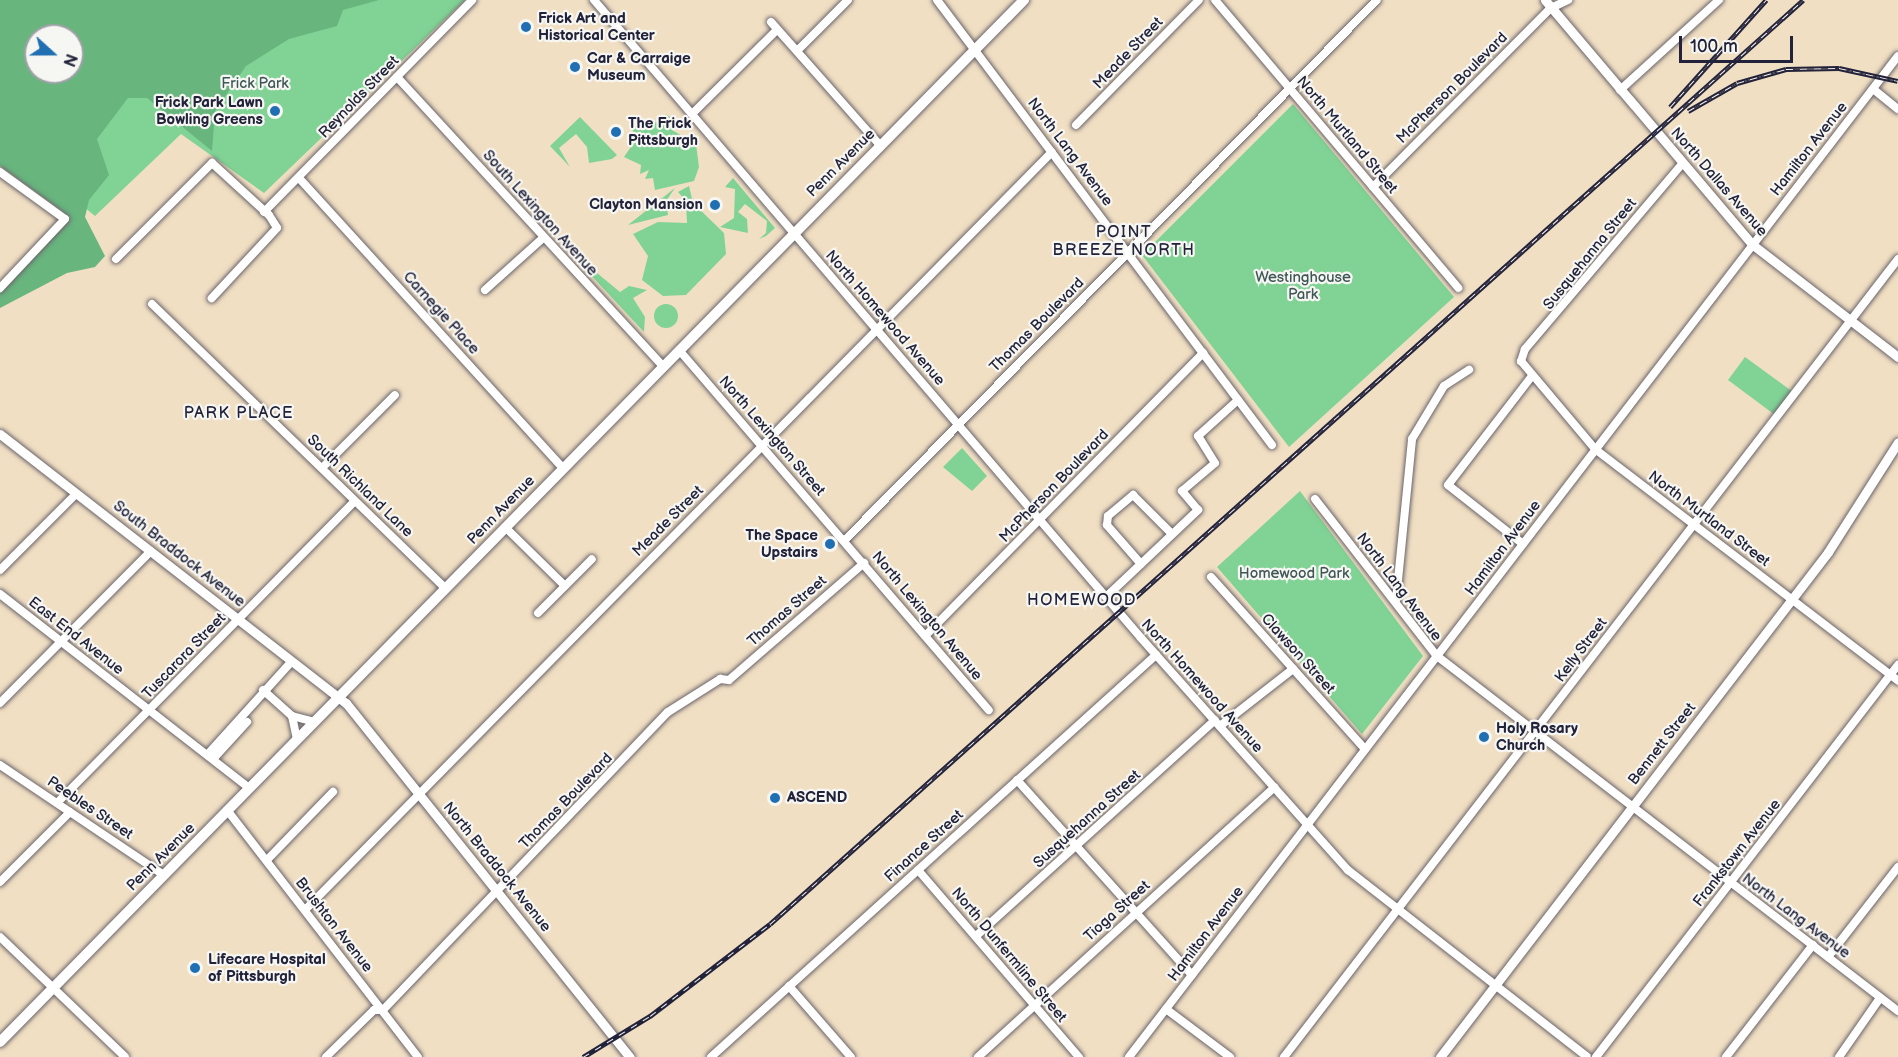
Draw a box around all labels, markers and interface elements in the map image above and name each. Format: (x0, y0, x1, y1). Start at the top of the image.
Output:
place label: Frick Art and Historical Center (538, 9, 655, 44)
street label: Meade Street (1089, 13, 1167, 93)
marker: Frick Art and Historical Center (519, 20, 533, 34)
north arrow (24, 24, 84, 84)
scale bar (1682, 24, 1796, 62)
street label: McPherson Boulevard (1393, 29, 1511, 147)
text: 100 m (1690, 36, 1738, 57)
place label: Car & Carraige Museum (587, 49, 691, 84)
text: N (58, 51, 80, 69)
street label: Reynolds Street (315, 52, 403, 142)
marker: Car & Carraige Museum (568, 60, 582, 74)
street label: North Murtland Street (1293, 73, 1401, 197)
park label: Frick Park (221, 75, 289, 93)
place label: Frick Park Lawn Bowling Greens (155, 93, 263, 128)
street label: North Lang Avenue (1024, 94, 1116, 210)
street label: Hamilton Avenue (1767, 98, 1851, 200)
marker: Frick Park Lawn Bowling Greens (268, 104, 282, 118)
place label: The Frick Pittsburgh (628, 114, 698, 149)
street label: North Dallas Avenue (1667, 124, 1771, 240)
marker: The Frick Pittsburgh (609, 125, 623, 139)
street label: Penn Avenue (803, 125, 879, 201)
street label: South Lexington Avenue (479, 146, 601, 280)
street label: Susquehanna Street (1539, 195, 1641, 313)
place label: Clayton Mansion (589, 196, 703, 214)
marker: Clayton Mansion (708, 198, 722, 212)
district label: POINT BREEZE NORTH (1052, 223, 1196, 261)
street label: North Homewood Avenue (821, 247, 949, 389)
street label: Carnegie Place (399, 268, 483, 358)
park label: Westinghouse Park (1255, 268, 1351, 303)
street label: Thomas Boulevard (986, 274, 1088, 376)
street label: North Lexington Street (715, 372, 829, 500)
district label: PARK PLACE (184, 404, 294, 424)
street label: McPherson Boulevard (996, 426, 1112, 546)
street label: South Richland Lane (303, 431, 417, 541)
street label: North Murtland Street (1645, 467, 1773, 571)
street label: Penn Avenue (464, 472, 538, 548)
street label: Meade Street (629, 482, 707, 560)
street label: South Braddock Avenue (110, 497, 248, 611)
street label: Hamilton Avenue (1461, 497, 1545, 599)
place label: The Space Upstairs (745, 526, 818, 561)
street label: North Lang Avenue (1353, 529, 1445, 645)
marker: The Space Upstairs (823, 537, 837, 551)
street label: North Lexington Avenue (868, 548, 986, 684)
park label: Homewood Park (1239, 565, 1349, 583)
street label: Thomas Street (744, 572, 830, 650)
district label: HOMEWOOD (1027, 591, 1137, 611)
street label: East End Avenue (25, 593, 127, 679)
street label: Tuscarora Street (138, 609, 230, 703)
street label: Clawson Street (1257, 610, 1339, 698)
street label: Kelly Street (1551, 614, 1611, 686)
street label: North Homewood Avenue (1137, 616, 1267, 756)
street label: Bennett Street (1624, 699, 1700, 789)
place label: Holy Rosary Church (1496, 719, 1578, 754)
marker: Holy Rosary Church (1477, 730, 1491, 744)
street label: Thomas Boulevard (516, 749, 616, 853)
street label: Susquehanna Street (1030, 766, 1144, 872)
street label: Peebles Street (44, 773, 136, 843)
place label: ASCEND (787, 789, 847, 807)
marker: ASCEND (768, 791, 782, 805)
street label: Frankstown Avenue (1689, 796, 1785, 910)
street label: North Braddock Avenue (439, 799, 555, 935)
street label: Finance Street (881, 806, 967, 886)
street label: Penn Avenue (123, 819, 199, 895)
street label: North Lang Avenue (1738, 870, 1854, 962)
street label: Brushton Avenue (291, 874, 377, 976)
street label: Tioga Street (1080, 877, 1154, 945)
street label: Hamilton Avenue (1164, 883, 1248, 985)
street label: North Dunfermline Street (947, 884, 1071, 1026)
place label: Lifecare Hospital of Pittsburgh (208, 950, 326, 985)
marker: Lifecare Hospital of Pittsburgh (186, 959, 204, 977)

